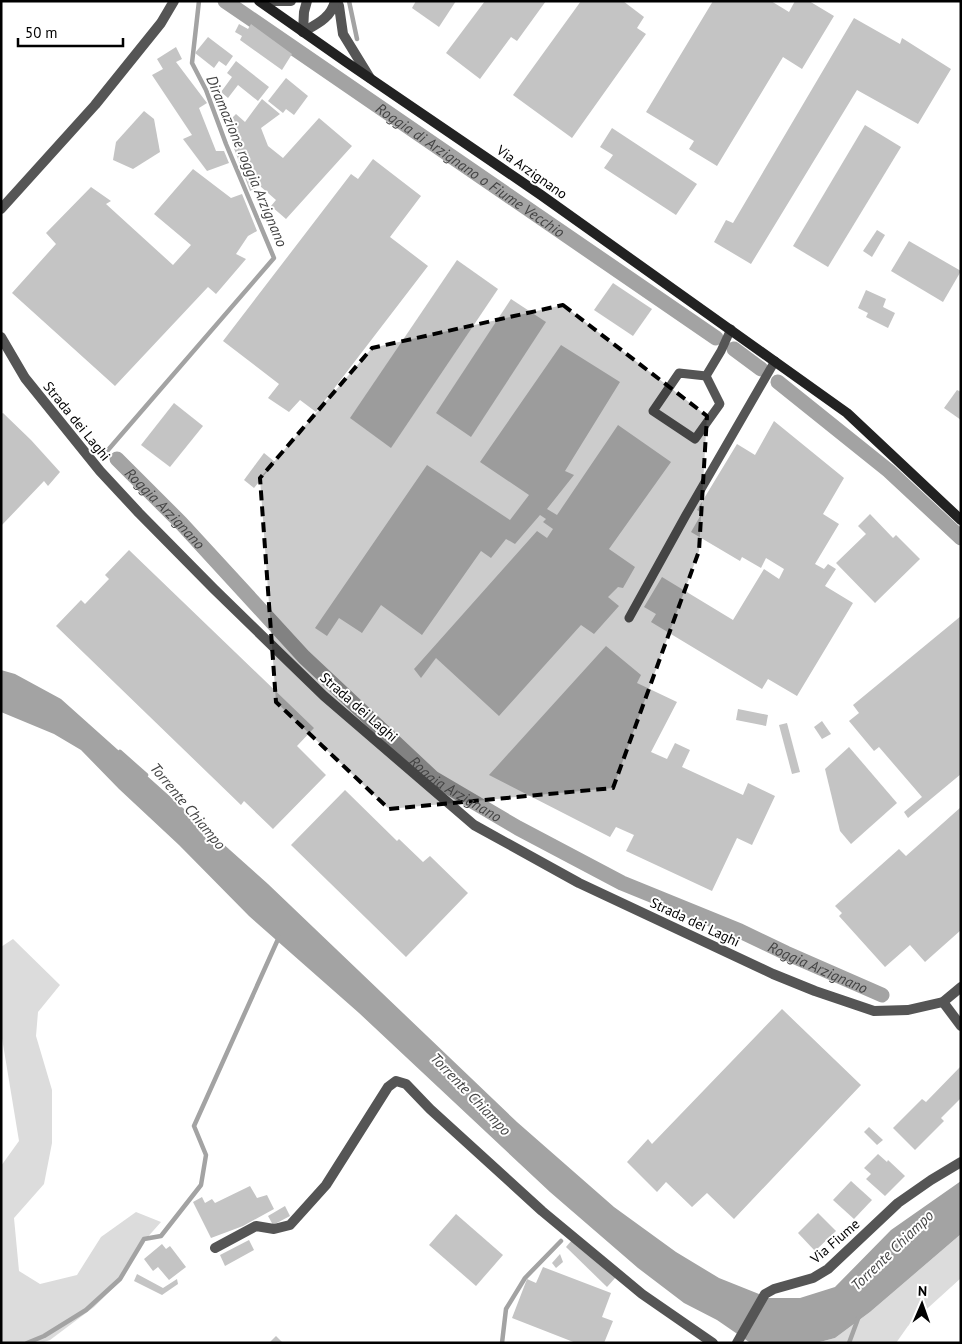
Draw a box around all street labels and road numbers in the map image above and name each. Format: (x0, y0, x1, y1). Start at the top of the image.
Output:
street label: Via Arzignano (492, 140, 571, 203)
street label: Strada dei Laghi (39, 378, 115, 464)
street label: Strada dei Laghi (316, 668, 402, 746)
street label: Strada dei Laghi (647, 893, 743, 951)
street label: Via Fiume (806, 1215, 863, 1268)

